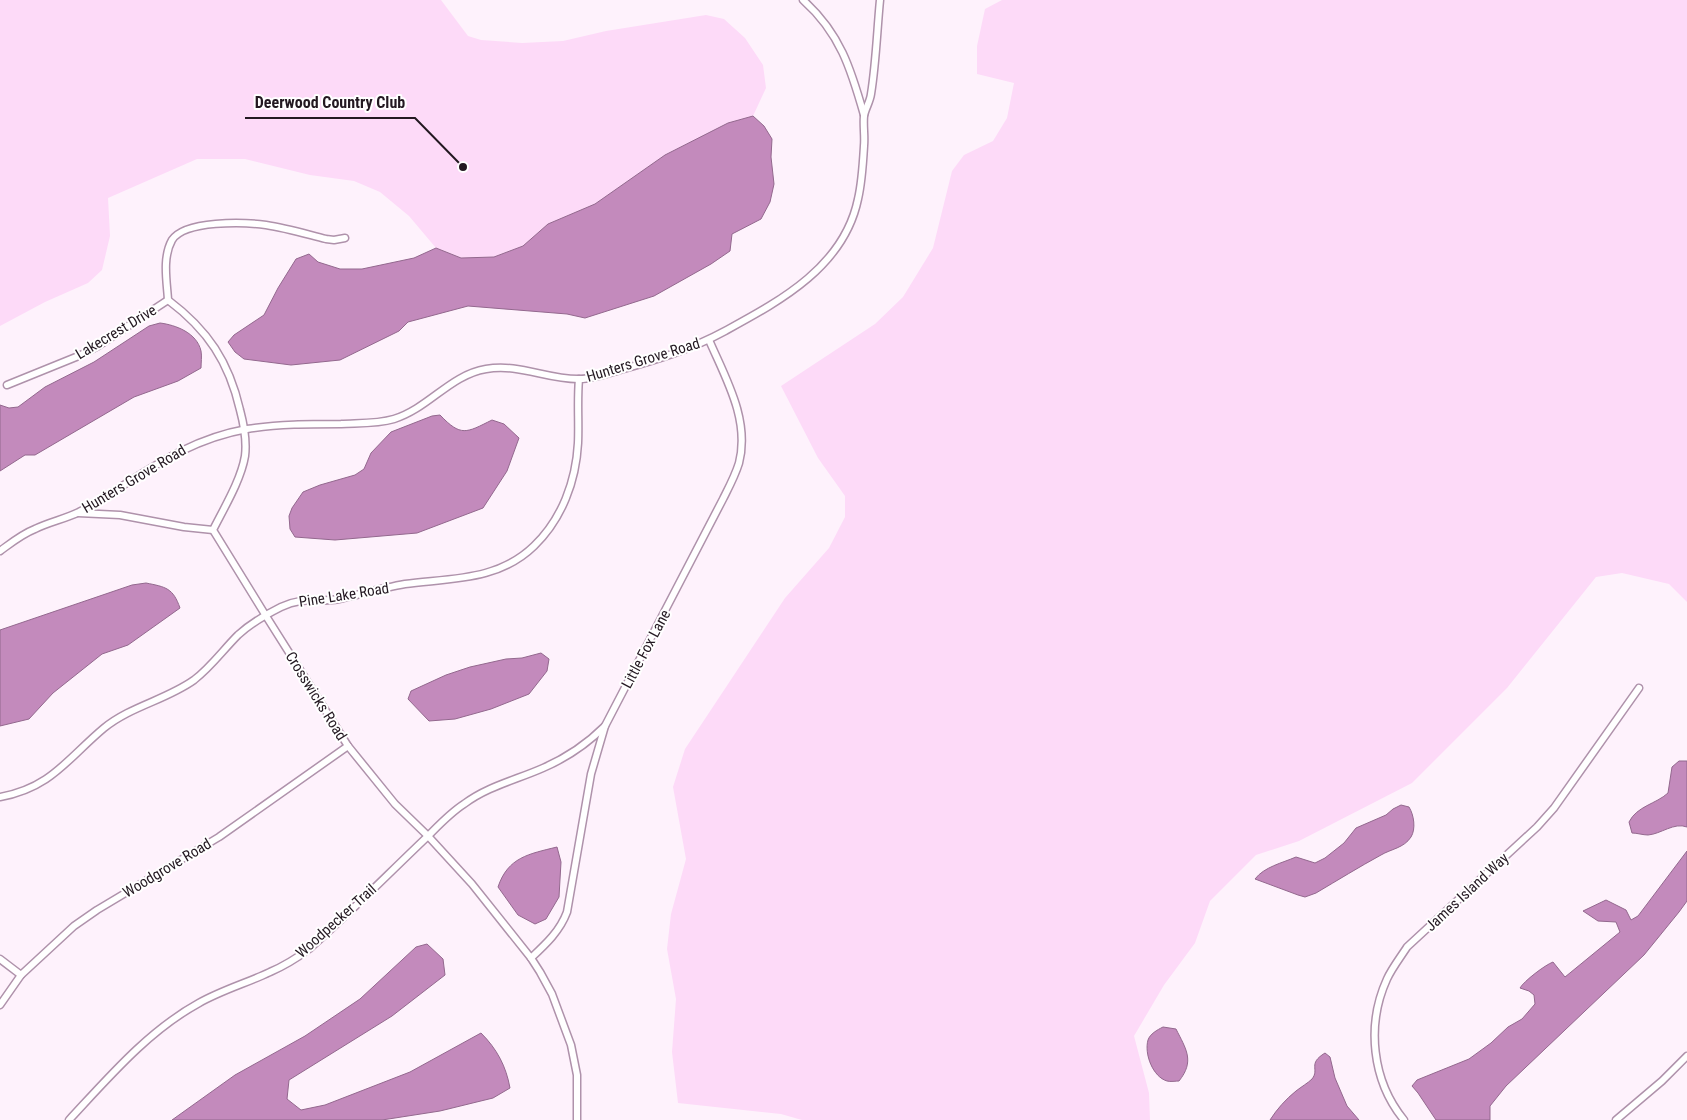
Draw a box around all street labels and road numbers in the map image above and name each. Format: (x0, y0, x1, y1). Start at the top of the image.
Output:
street label: Lakecrest Drive (72, 301, 160, 363)
street label: Hunters Grove Road (584, 334, 702, 386)
street label: Hunters Grove Road (79, 441, 189, 517)
street label: Pine Lake Road (298, 579, 390, 611)
street label: Little Fox Lane (618, 607, 674, 691)
street label: Crosswicks Road (281, 648, 351, 744)
street label: Woodgrove Road (120, 835, 214, 901)
street label: James Island Way (1422, 849, 1512, 935)
street label: Woodpecker Trail (292, 880, 380, 962)

